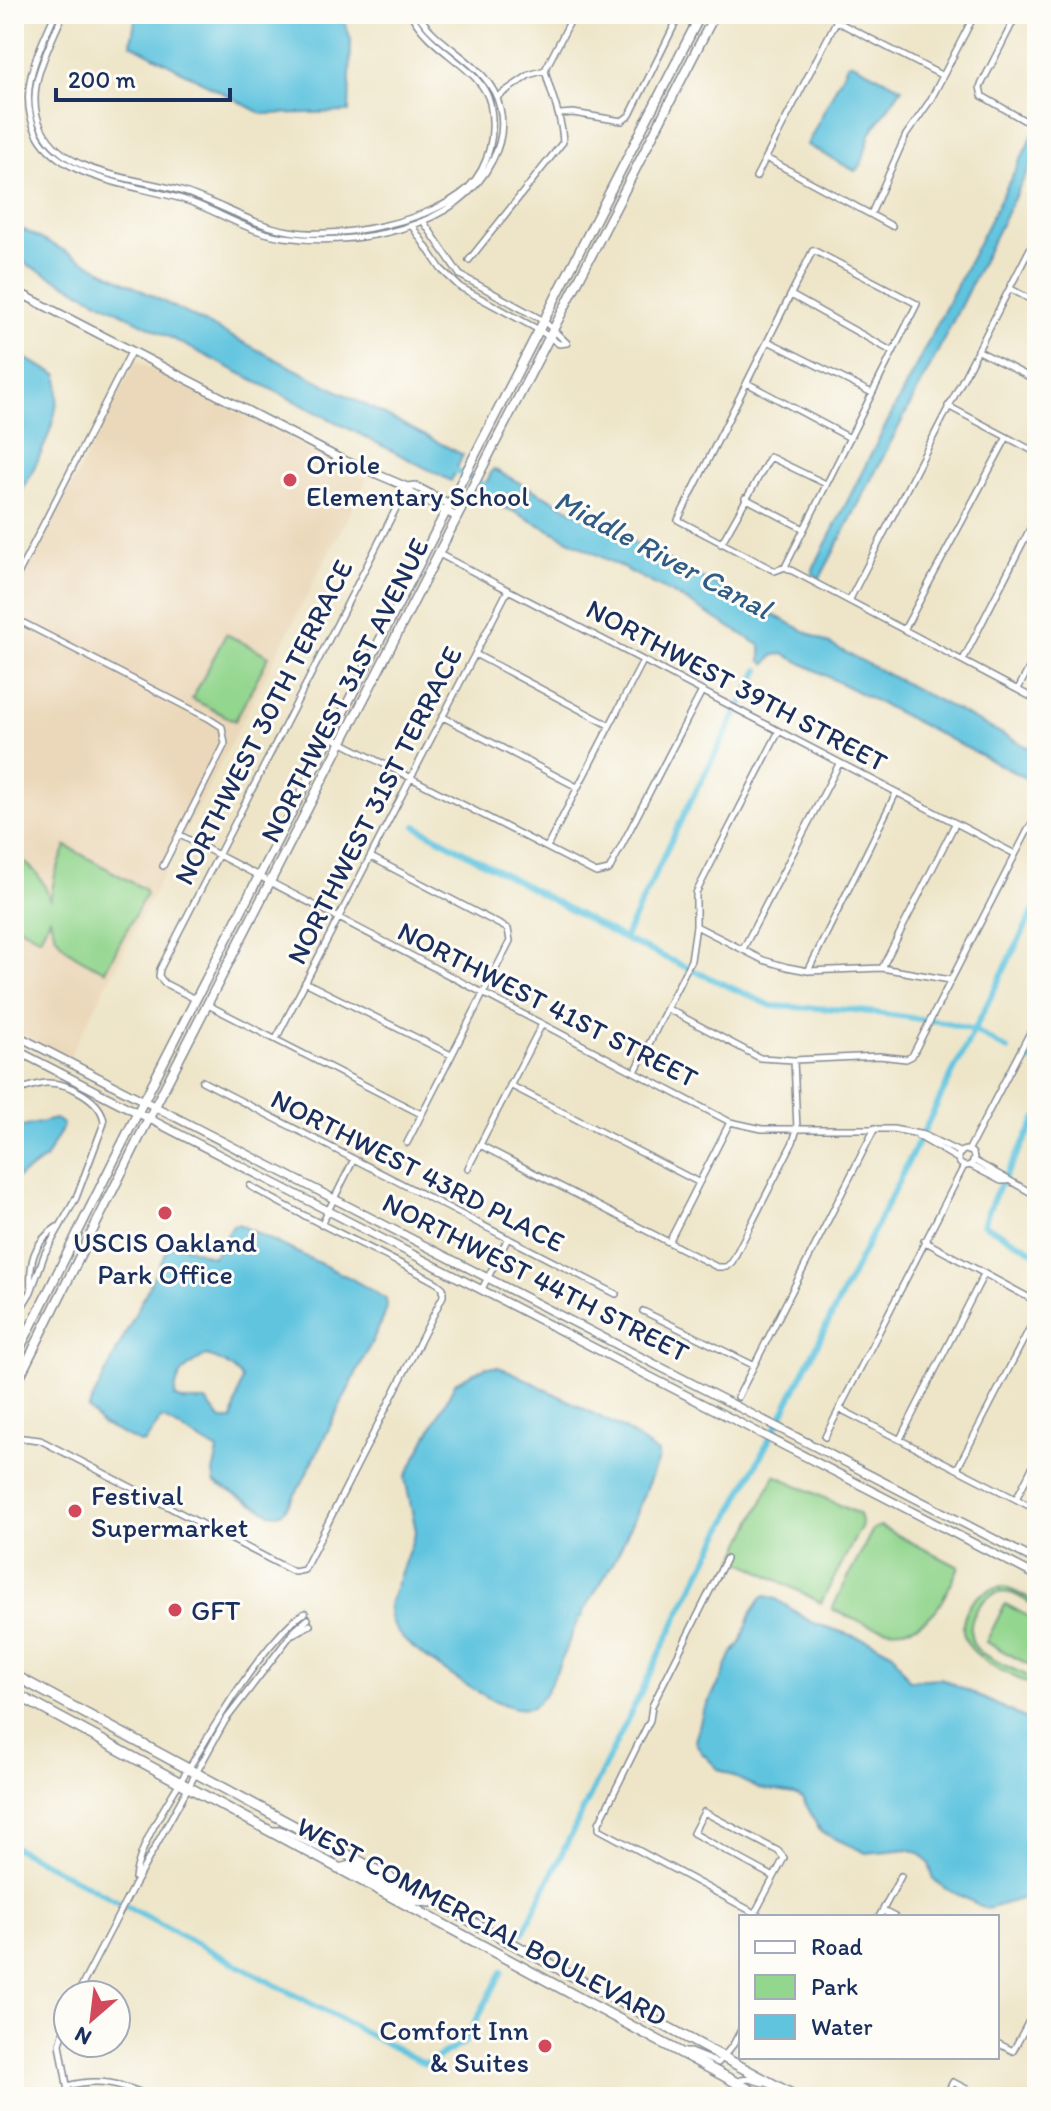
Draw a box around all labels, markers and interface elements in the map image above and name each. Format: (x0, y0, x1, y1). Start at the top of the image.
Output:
scale bar (56, 52, 230, 102)
text: 200 m (68, 65, 136, 94)
place label: Oriole Elementary School (306, 447, 529, 513)
marker: Oriole Elementary School (281, 471, 299, 489)
water label: Middle River Canal (548, 481, 780, 628)
street label: NORTHWEST 31ST AVENUE (252, 532, 436, 848)
street label: NORTHWEST 30TH TERRACE (166, 554, 360, 890)
street label: NORTHWEST 39TH STREET (581, 591, 893, 779)
street label: NORTHWEST 31ST TERRACE (279, 640, 469, 970)
street label: NORTHWEST 41ST STREET (392, 913, 704, 1095)
street label: NORTHWEST 43RD PLACE (265, 1081, 571, 1259)
street label: NORTHWEST 44TH STREET (377, 1185, 695, 1369)
marker: USCIS Oakland Park Office (156, 1204, 174, 1222)
place label: USCIS Oakland Park Office (73, 1225, 258, 1291)
place label: Festival Supermarket (91, 1478, 248, 1544)
marker: Festival Supermarket (66, 1502, 84, 1520)
place label: GFT (191, 1593, 241, 1627)
marker: GFT (166, 1601, 184, 1619)
street label: WEST COMMERCIAL BOULEVARD (291, 1809, 673, 2033)
legend (739, 1915, 999, 2059)
text: Road (811, 1932, 863, 1961)
text: Park (811, 1972, 858, 2001)
north arrow (52, 1979, 132, 2059)
text: Water (811, 2012, 873, 2041)
place label: Comfort Inn & Suites (379, 2013, 529, 2079)
text: N (70, 2021, 96, 2052)
marker: Comfort Inn & Suites (536, 2037, 554, 2055)

